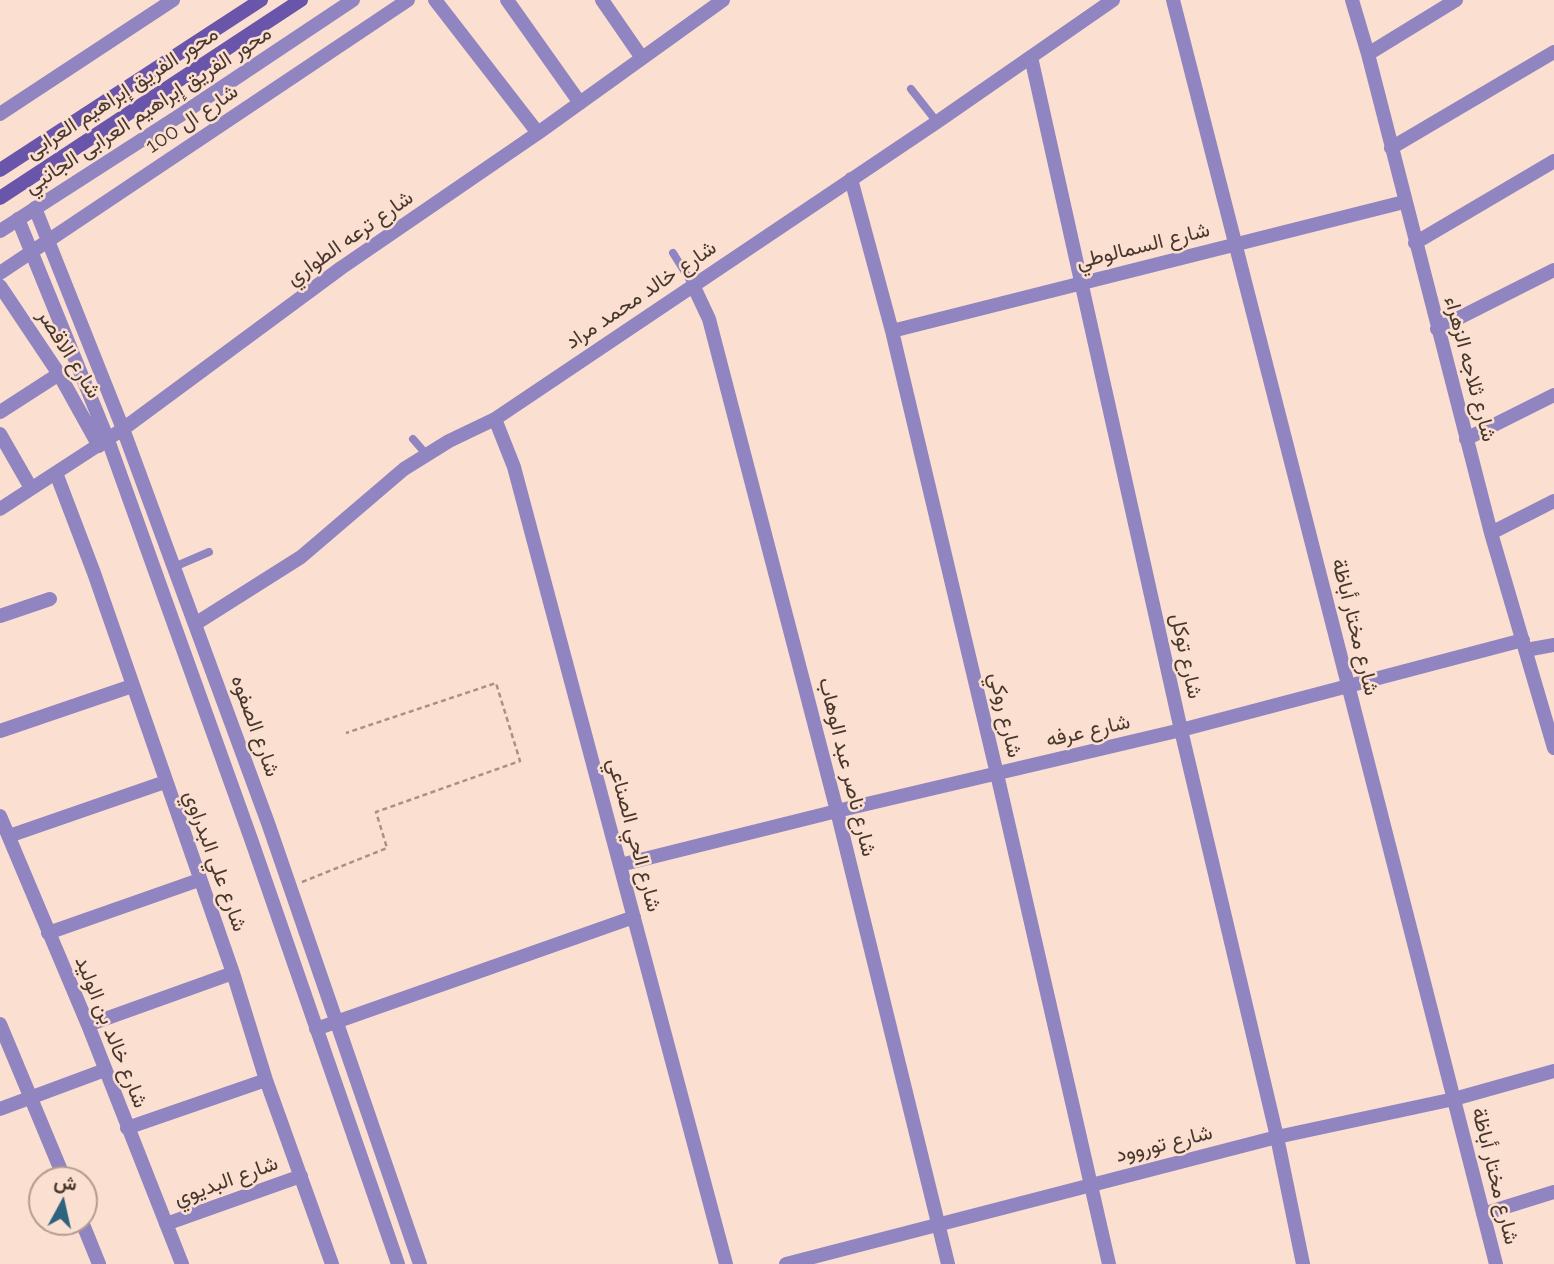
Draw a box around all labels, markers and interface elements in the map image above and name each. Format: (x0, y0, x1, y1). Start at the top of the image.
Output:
street label: محور الفريق إبراهيم العرابى الجانبي (20, 21, 276, 199)
street label: محور الفريق إبراهيم العرابى (21, 21, 223, 165)
street label: شارع ال 100 (141, 79, 243, 159)
street label: شارع ترعه الطواري (282, 185, 418, 291)
street label: شارع السمالوطي (1074, 217, 1212, 275)
street label: شارع خالد محمد مراد (561, 235, 721, 355)
street label: شارع ثلاجه الزهراء (1438, 294, 1502, 444)
street label: شارع الاقصر (32, 305, 106, 403)
street label: شارع مختار أباظة (1326, 556, 1384, 698)
street label: شارع توكل (1165, 611, 1207, 701)
street label: شارع روكي (983, 670, 1027, 760)
street label: شارع الصفوه (225, 672, 285, 780)
street label: شارع ناصر عبد الوهاب (813, 675, 881, 859)
street label: شارع عرفه (1043, 709, 1133, 753)
street label: شارع الحي الصناعي (601, 755, 667, 915)
street label: شارع علي البدراوي (178, 787, 252, 935)
street label: شارع خالد بن الوليد (69, 952, 153, 1112)
street label: شارع مختار أباظة (1466, 1105, 1524, 1247)
street label: شارع توروود (1113, 1120, 1215, 1168)
street label: شارع البديوي (171, 1151, 281, 1211)
north arrow (28, 1166, 98, 1236)
text: ش (53, 1170, 78, 1195)

